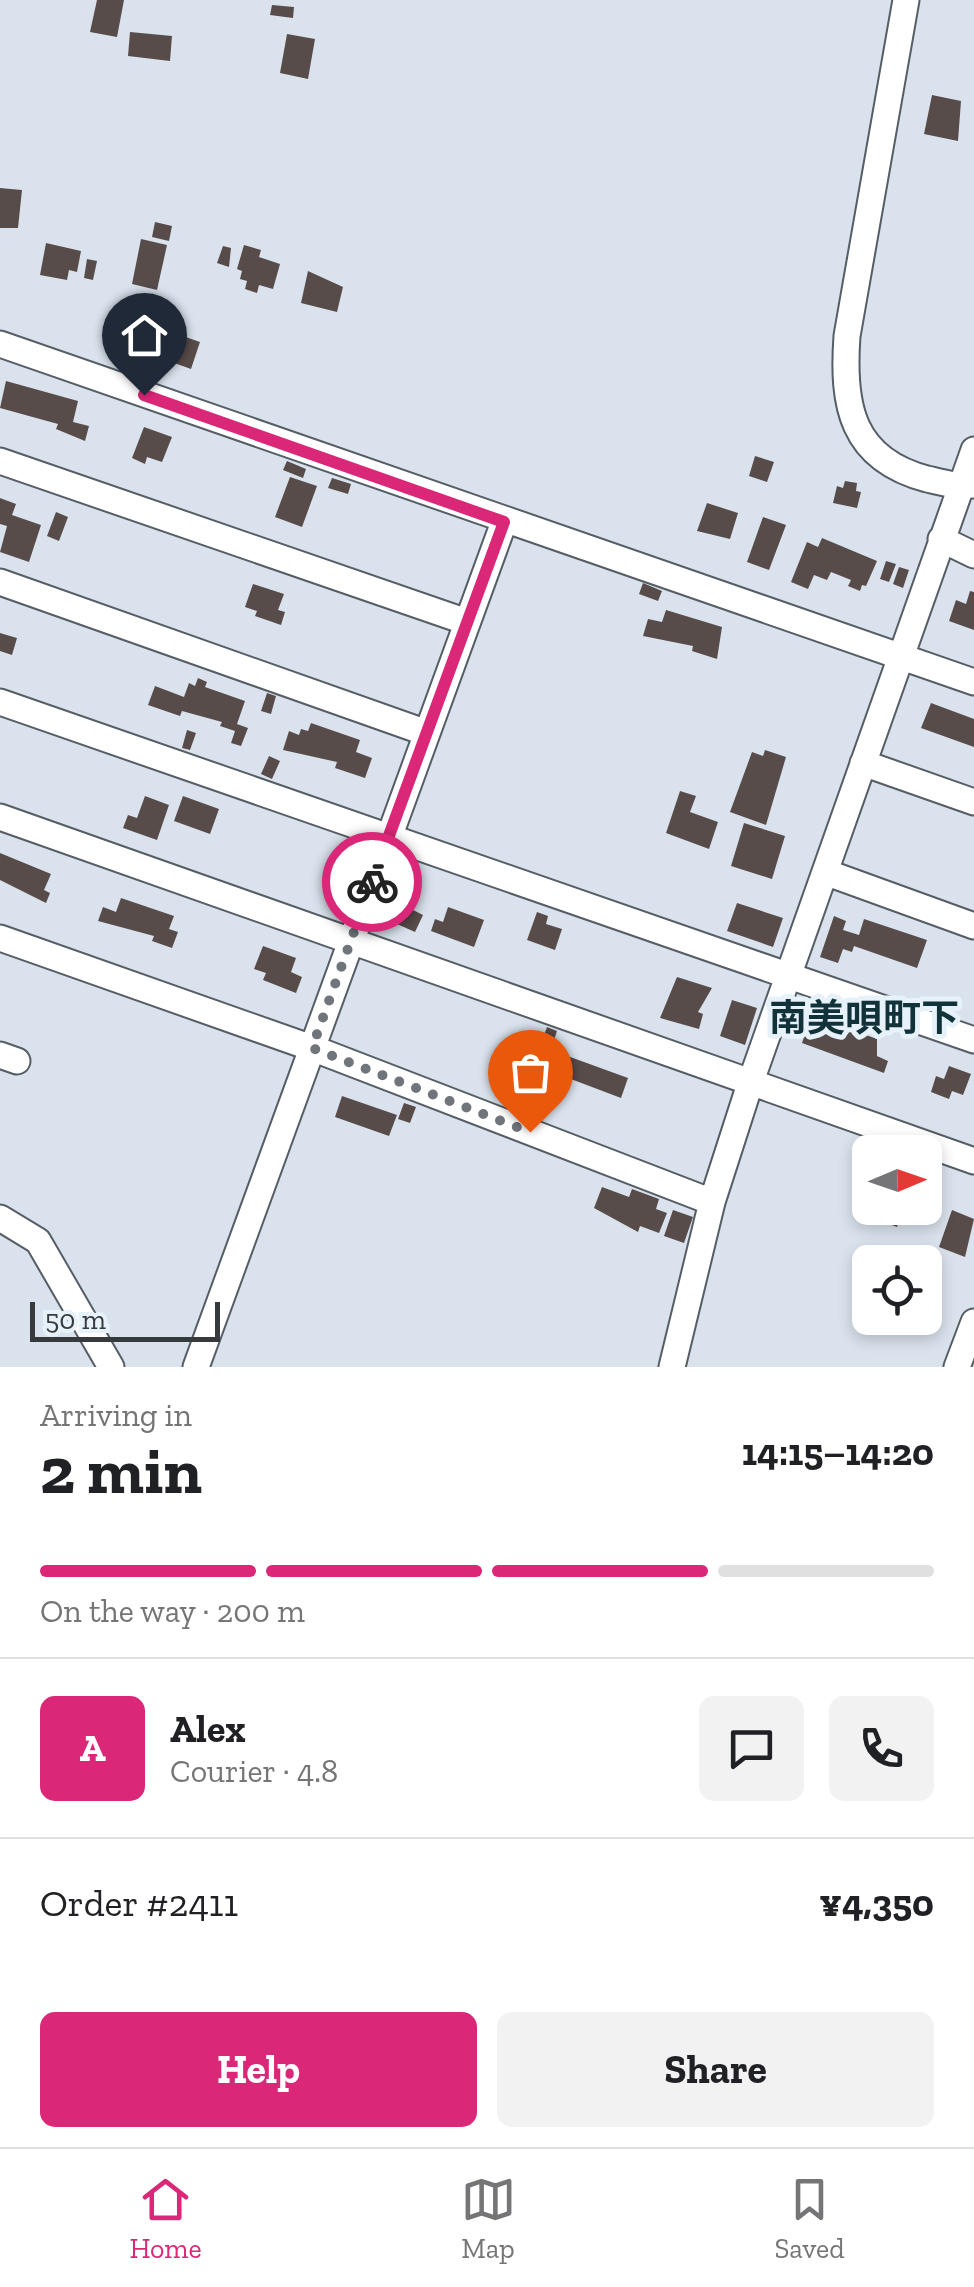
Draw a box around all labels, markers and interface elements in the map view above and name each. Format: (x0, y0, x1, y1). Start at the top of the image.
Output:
pin (102, 293, 187, 396)
icon: home (117, 308, 172, 363)
courier (322, 832, 422, 932)
icon: bike (345, 855, 400, 910)
district label: 南美唄町下 (769, 995, 959, 1041)
pin (488, 1030, 573, 1133)
icon: bag (503, 1045, 558, 1100)
north arrow (852, 1135, 942, 1225)
map controls (852, 1135, 942, 1335)
button: locate (852, 1245, 942, 1335)
scale bar (30, 1297, 220, 1342)
text: 50 m (45, 1303, 106, 1336)
text: Arriving in (40, 1396, 192, 1434)
text: 14:15–14:20 (742, 1429, 934, 1475)
text: 2 min (40, 1432, 202, 1510)
text: On the way · 200 m (40, 1592, 305, 1630)
button: chat (699, 1696, 804, 1801)
button: phone (829, 1696, 934, 1801)
text: Alex (170, 1706, 246, 1752)
text: A (79, 1725, 106, 1771)
text: Courier · 4.8 (170, 1752, 338, 1790)
text: Order #2411 (40, 1880, 238, 1926)
text: ¥4,350 (819, 1880, 934, 1926)
button: Help (40, 2012, 477, 2127)
button: Share (497, 2012, 934, 2127)
tab: Home (129, 2172, 202, 2265)
tab: Map (461, 2172, 516, 2265)
tab: Saved (774, 2172, 845, 2265)

